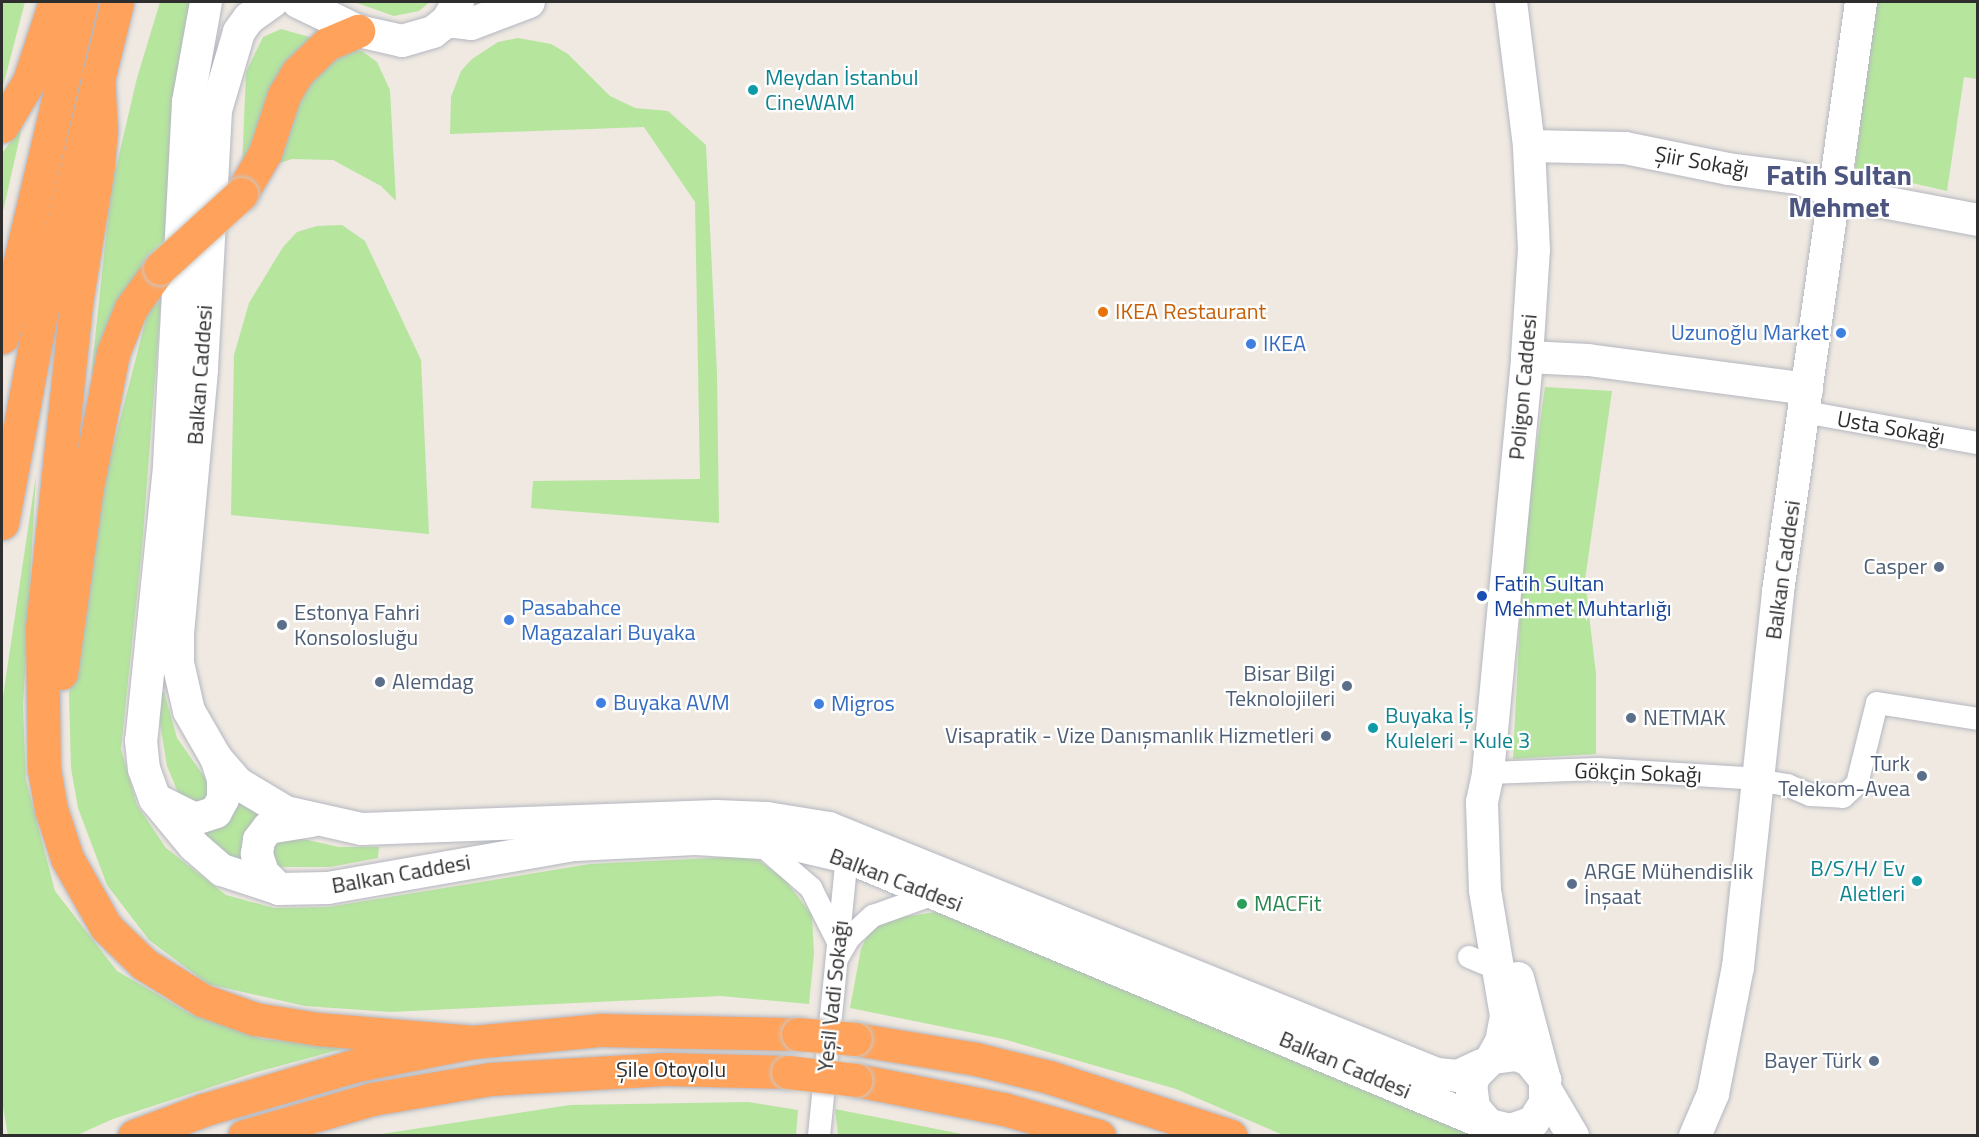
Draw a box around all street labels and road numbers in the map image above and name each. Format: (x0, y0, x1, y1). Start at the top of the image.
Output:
street label: Şiir Sokağı (1653, 141, 1751, 183)
street label: Balkan Caddesi (182, 304, 218, 446)
street label: Poligon Caddesi (1503, 313, 1543, 461)
street label: Usta Sokağı (1835, 406, 1947, 450)
street label: Balkan Caddesi (1760, 499, 1806, 641)
street label: Gökçin Sokağı (1574, 758, 1702, 788)
street label: Balkan Caddesi (826, 843, 966, 917)
street label: Balkan Caddesi (330, 849, 472, 899)
street label: Yeşil Vadi Sokağı (812, 919, 854, 1073)
street label: Balkan Caddesi (1275, 1025, 1415, 1105)
street label: Şile Otoyolu (616, 1057, 726, 1083)

